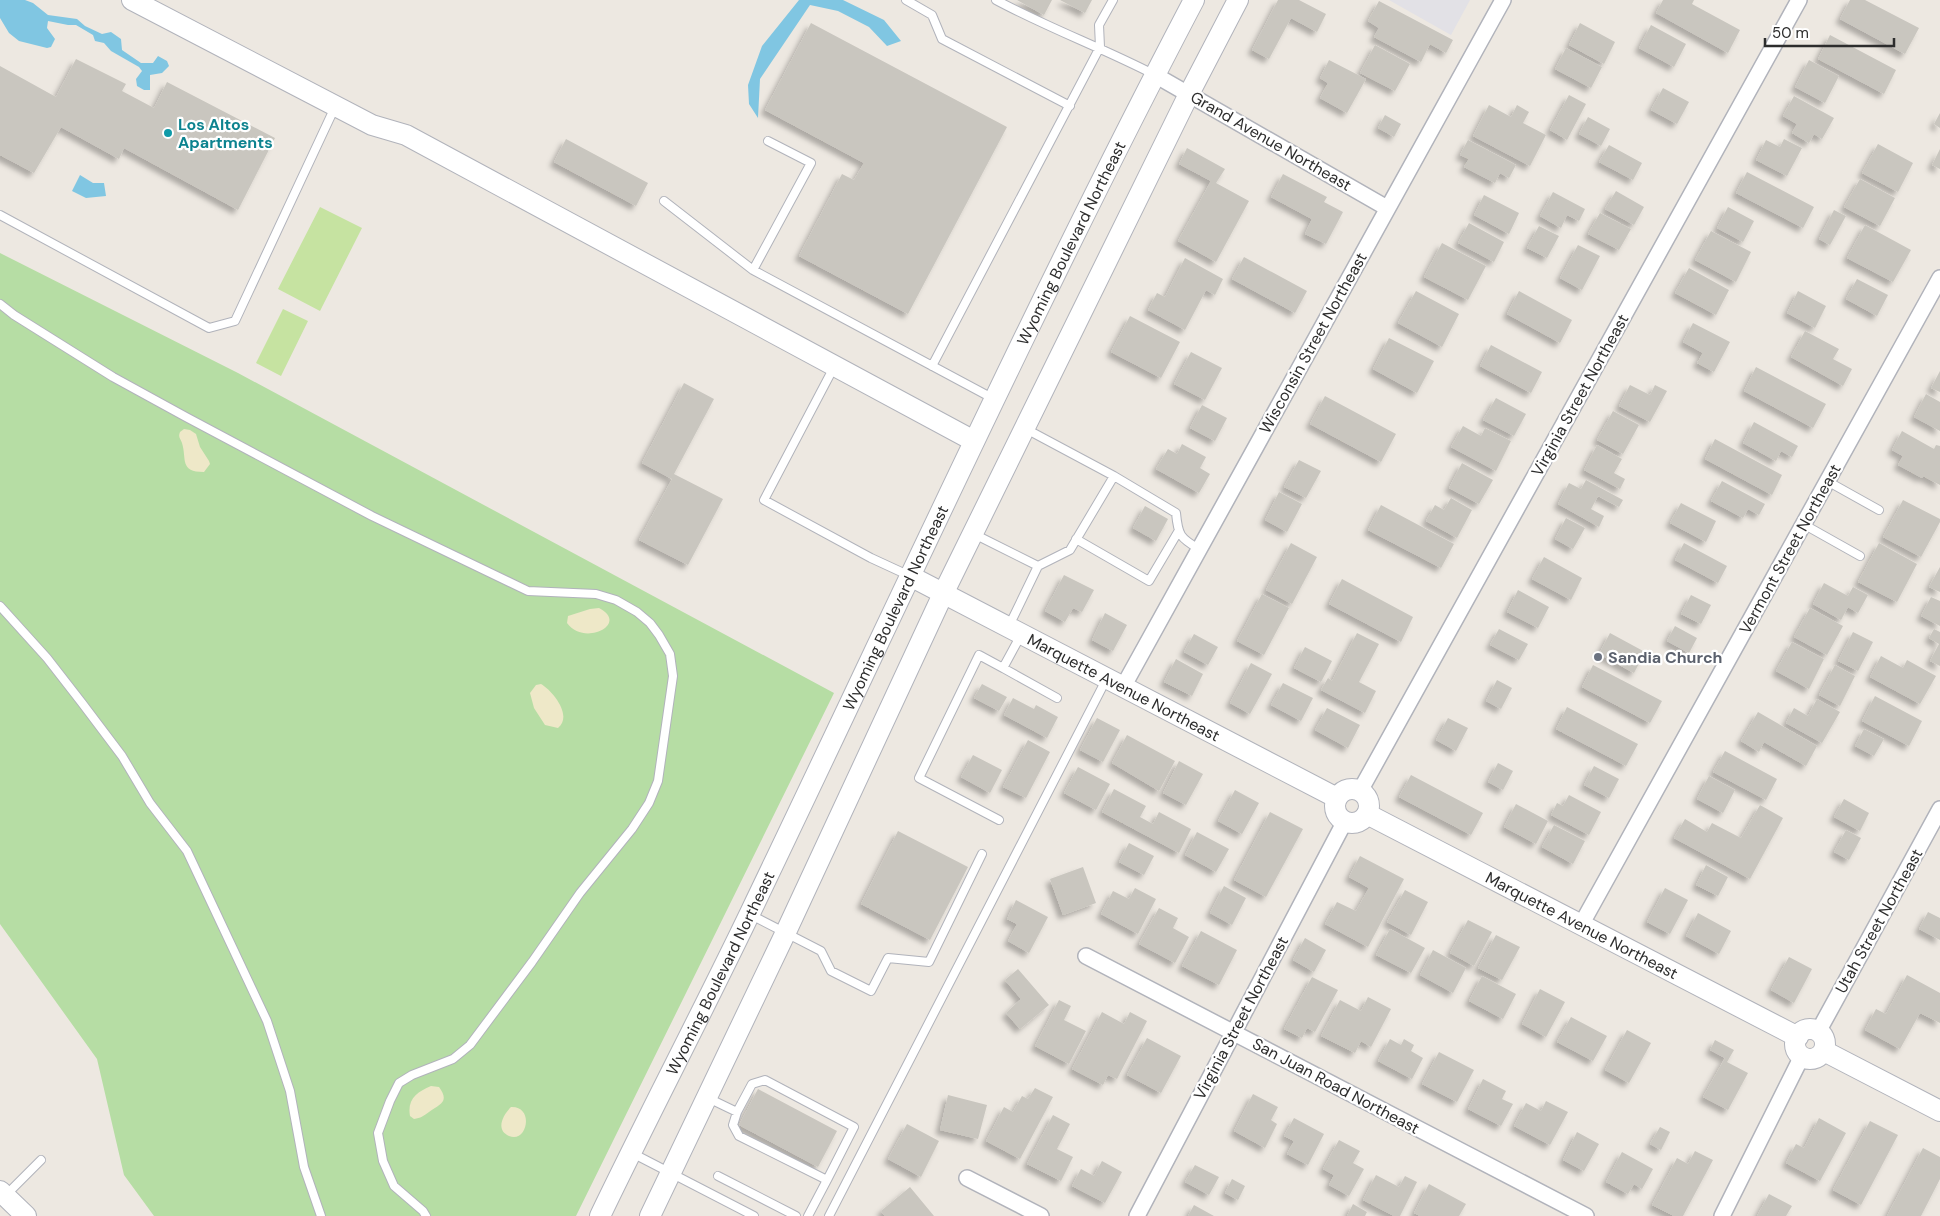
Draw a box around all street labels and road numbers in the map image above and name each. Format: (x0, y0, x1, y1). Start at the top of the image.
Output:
street label: Grand Avenue Northeast (1187, 86, 1355, 196)
street label: Wyoming Boulevard Northeast (1012, 138, 1130, 348)
street label: Wisconsin Street Northeast (1254, 249, 1372, 437)
street label: Virginia Street Northeast (1527, 310, 1633, 480)
street label: Vermont Street Northeast (1734, 460, 1846, 638)
street label: Wyoming Boulevard Northeast (837, 502, 953, 714)
street label: Marquette Avenue Northeast (1024, 629, 1224, 746)
street label: Utah Street Northeast (1830, 845, 1928, 997)
street label: Marquette Avenue Northeast (1482, 867, 1682, 984)
street label: Wyoming Boulevard Northeast (661, 868, 779, 1079)
street label: Virginia Street Northeast (1189, 933, 1293, 1103)
street label: San Juan Road Northeast (1249, 1033, 1423, 1139)

